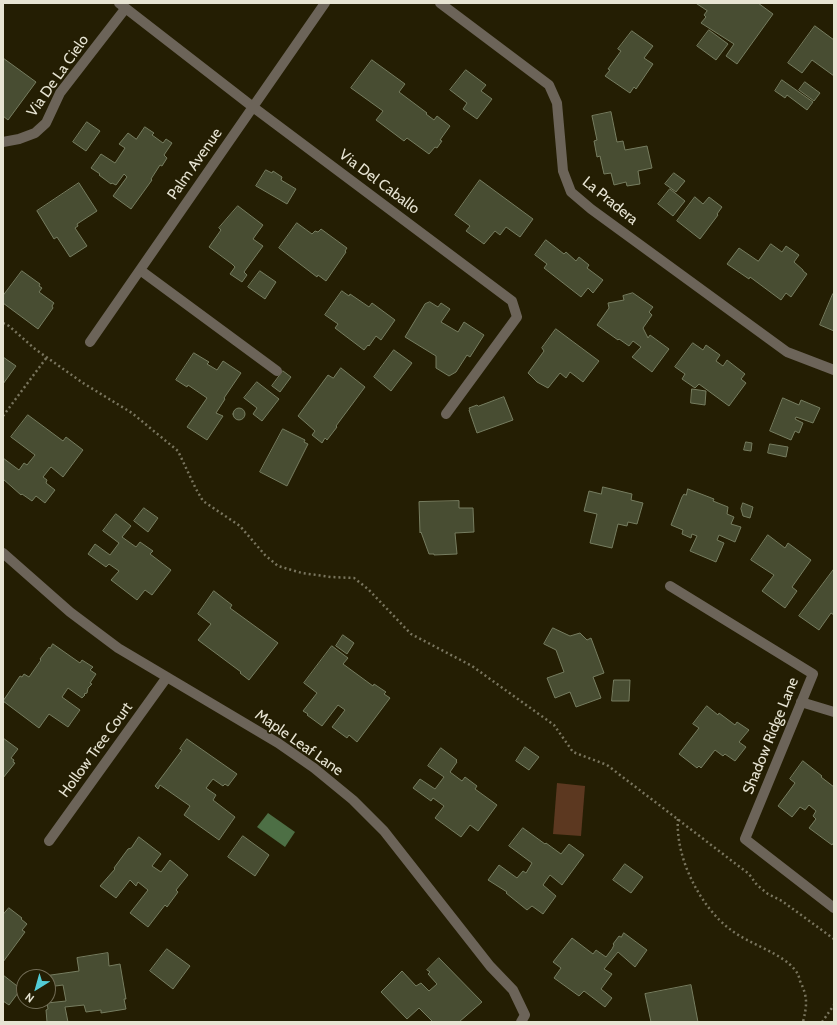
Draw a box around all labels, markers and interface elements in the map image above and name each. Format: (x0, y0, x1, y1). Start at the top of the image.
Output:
street label: Via De La Cielo (23, 32, 93, 120)
street label: Palm Avenue (164, 125, 226, 203)
street label: Via Del Caballo (335, 146, 423, 218)
street label: La Pradera (579, 173, 641, 229)
street label: Shadow Ridge Lane (739, 675, 803, 797)
street label: Hollow Tree Court (56, 699, 136, 801)
street label: Maple Leaf Lane (251, 706, 347, 780)
north arrow (16, 969, 56, 1009)
text: N (22, 990, 37, 1006)

